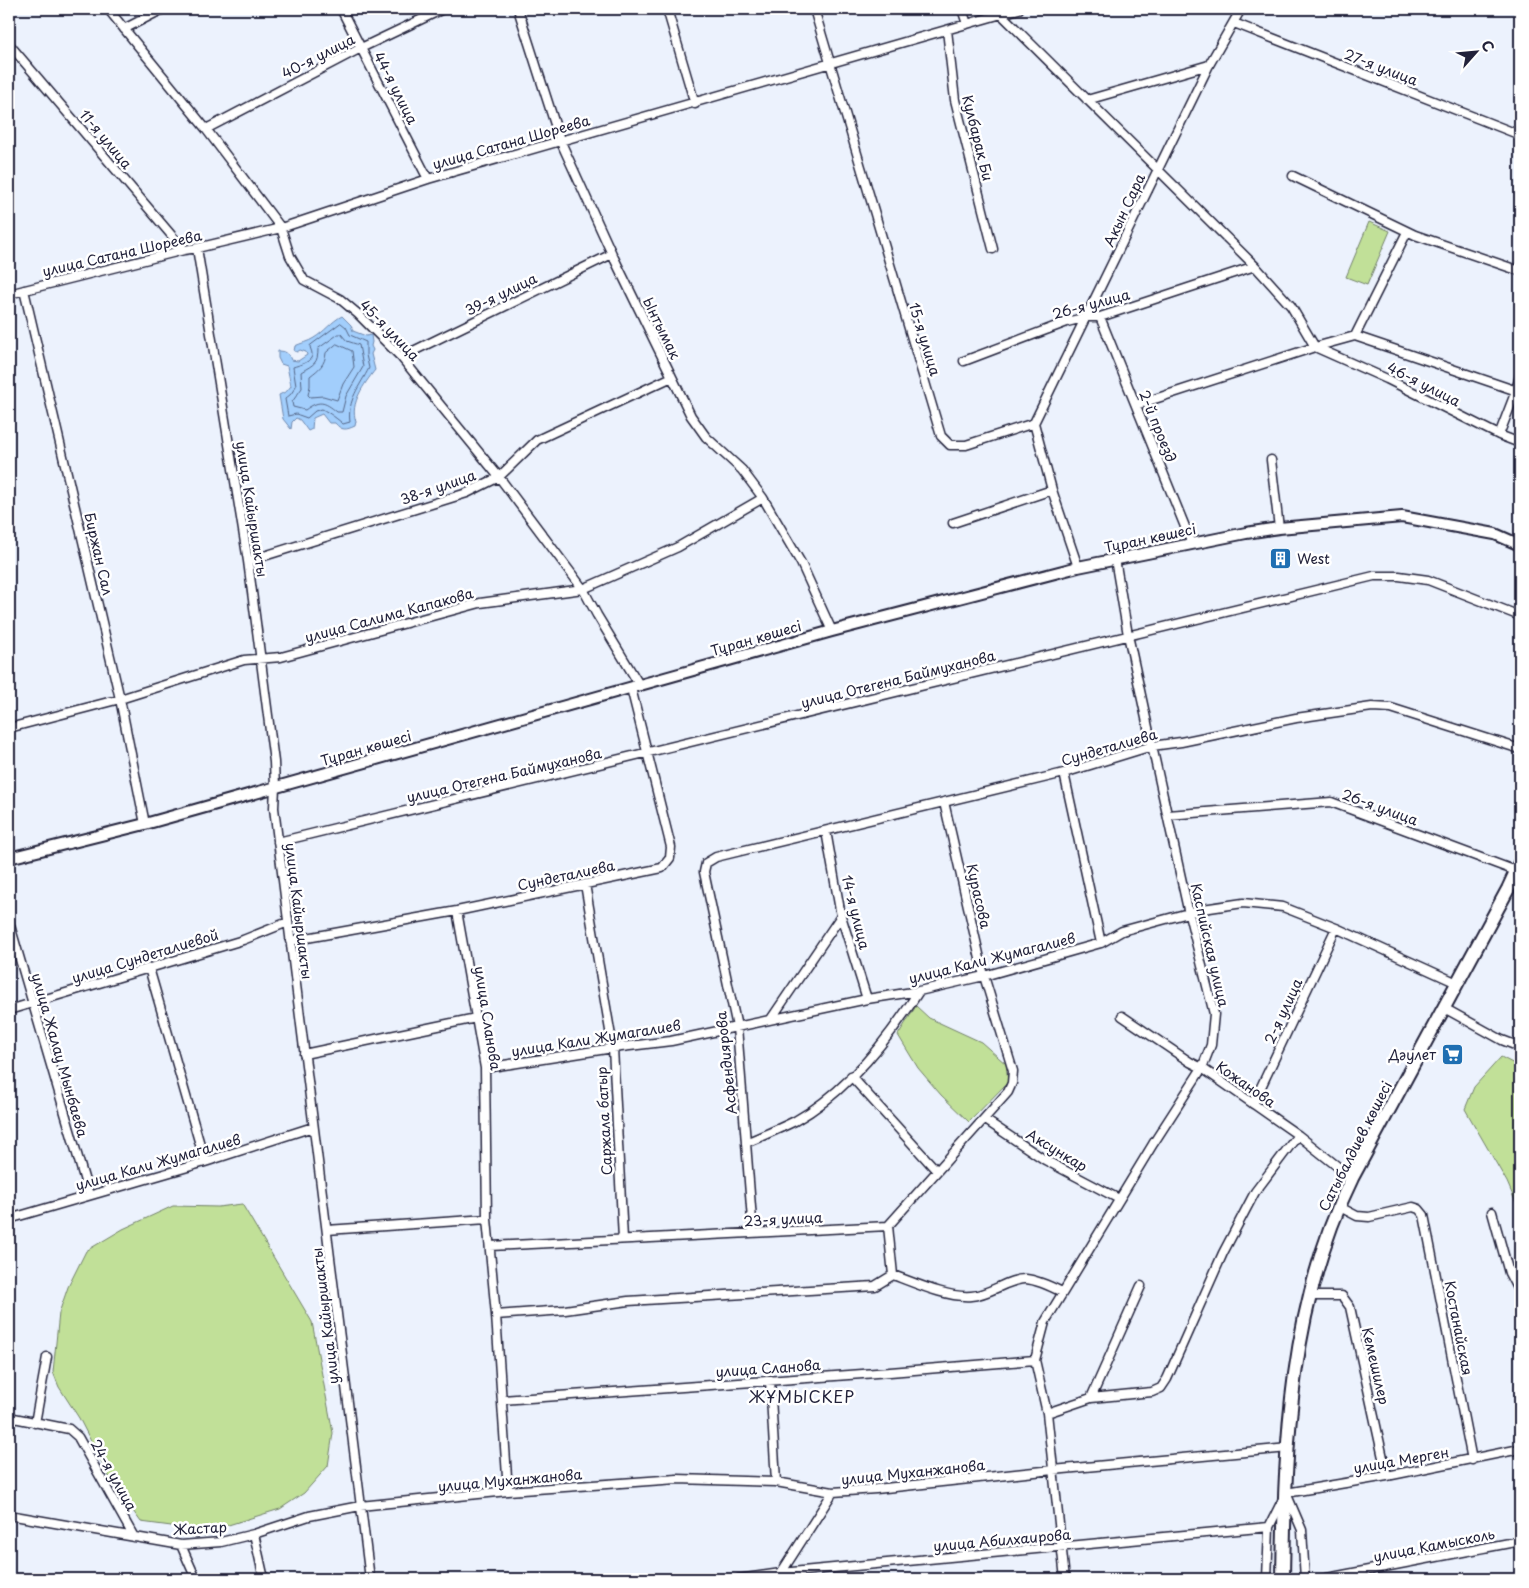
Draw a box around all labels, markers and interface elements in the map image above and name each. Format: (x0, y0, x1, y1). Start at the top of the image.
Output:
street label: 40-я улица (278, 28, 359, 83)
north arrow (1452, 28, 1502, 78)
text: С (1476, 36, 1500, 55)
street label: 27-я улица (1341, 43, 1421, 91)
street label: 44-я улица (369, 48, 423, 128)
street label: Кулбарак Би (957, 93, 999, 183)
street label: 11-я улица (75, 105, 137, 174)
street label: улица Сатана Шореева (430, 109, 593, 175)
street label: Акын Сара (1098, 170, 1150, 250)
street label: улица Сатана Шореева (40, 224, 204, 282)
street label: 39-я улица (462, 267, 541, 320)
street label: 26-я улица (1050, 284, 1132, 324)
street label: Ынтымак (638, 293, 686, 363)
street label: 45-я улица (355, 295, 425, 366)
street label: 15-я улица (904, 300, 946, 378)
street label: 46-я улица (1384, 357, 1464, 411)
street label: 2-й проезд (1134, 387, 1182, 465)
street label: улица Кайыршакты (231, 440, 273, 578)
street label: 38-я улица (398, 464, 479, 510)
street label: Биржан Сал (79, 511, 119, 597)
street label: Тұран көшесі (1102, 518, 1198, 558)
building icon: West (1269, 546, 1293, 570)
place label: West (1297, 548, 1330, 569)
street label: улица Салима Капакова (302, 582, 476, 648)
street label: Тұран көшесі (708, 615, 804, 661)
street label: улица Отегена Баймуханова (799, 645, 998, 713)
street label: Сундеталиева (1059, 723, 1160, 771)
street label: Тұран көшесі (318, 725, 414, 771)
street label: улица Отегена Баймуханова (404, 742, 604, 808)
street label: 26-я улица (1339, 784, 1421, 831)
street label: улица Кайыршакты (280, 842, 318, 980)
street label: Сундеталиева (515, 854, 617, 896)
street label: Курасова (961, 861, 997, 931)
street label: 14-я улица (837, 873, 875, 952)
street label: Каспийская улица (1186, 881, 1235, 1009)
street label: улица Сундеталиевой (69, 924, 221, 988)
street label: улица Кали Жумагалиев (906, 927, 1078, 989)
street label: улица Сланова (469, 964, 507, 1072)
street label: улица Жалау Мынбаева (26, 970, 94, 1140)
street label: 2-я улица (1259, 975, 1307, 1047)
street label: Асфендиярова (710, 1010, 742, 1116)
street label: улица Кали Жумагалиев (510, 1014, 682, 1062)
supermarket icon: Дәулет (1440, 1042, 1464, 1066)
place label: Дәулет (1388, 1044, 1436, 1065)
street label: Кожанова (1212, 1056, 1280, 1112)
street label: Саржала батыр (591, 1066, 617, 1176)
street label: Сатыбалдиев көшесі (1313, 1077, 1397, 1215)
street label: Аксункар (1023, 1124, 1091, 1176)
street label: улица Кали Жумагалиев (73, 1128, 243, 1196)
street label: 23-я улица (743, 1206, 823, 1232)
street label: улица Кайыршакты (306, 1247, 344, 1385)
street label: Костанайская (1440, 1279, 1478, 1377)
street label: Кемешилер (1357, 1325, 1395, 1407)
street label: улица Сланова (715, 1354, 822, 1382)
district label: ЖҰМЫСКЕР (748, 1384, 855, 1408)
street label: 24-я улица (86, 1435, 142, 1515)
street label: улица Мерген (1352, 1441, 1450, 1479)
street label: улица Муханжанова (840, 1454, 986, 1490)
street label: улица Муханжанова (437, 1463, 583, 1497)
street label: Жастар (172, 1516, 227, 1540)
street label: улица Камысколь (1371, 1523, 1497, 1567)
street label: улица Абилхаирова (932, 1524, 1072, 1556)

